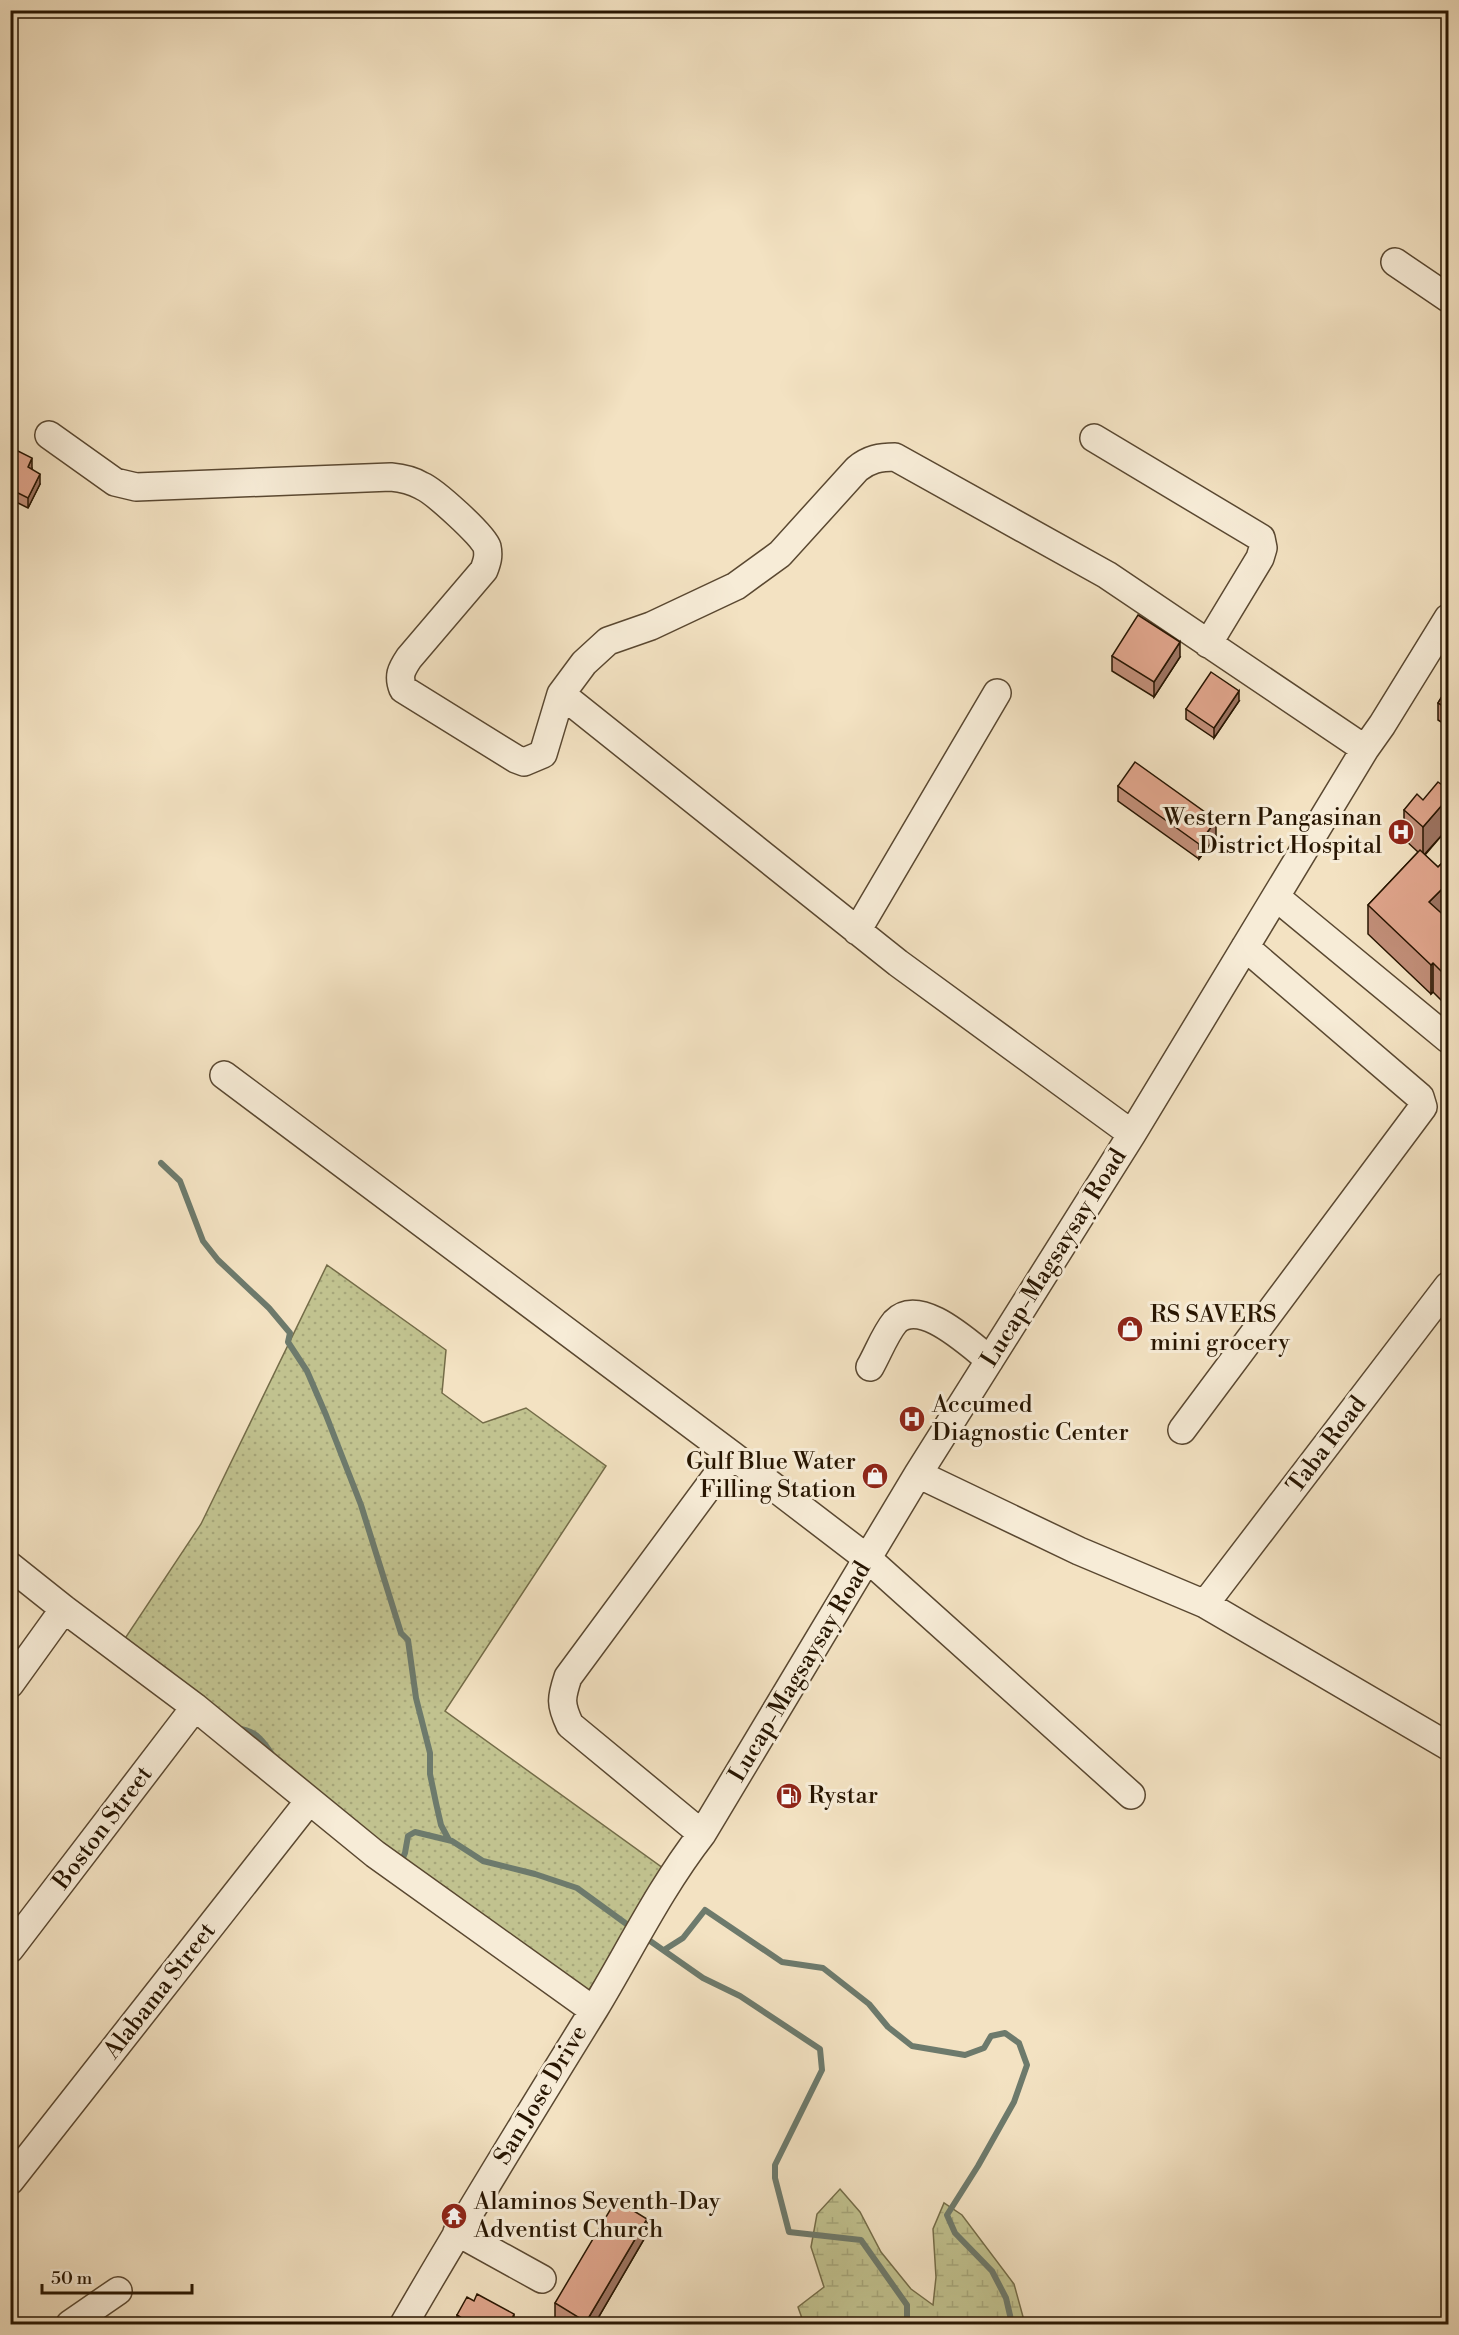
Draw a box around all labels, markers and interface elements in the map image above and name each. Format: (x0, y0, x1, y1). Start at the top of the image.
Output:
place label: Western Pangasinan District Hospital (1162, 803, 1382, 861)
hospital icon: Western Pangasinan District Hospital (1386, 817, 1416, 847)
street label: Lucap-Magsaysay Road (975, 1143, 1134, 1373)
place label: RS SAVERS mini grocery (1150, 1300, 1290, 1358)
shop icon: RS SAVERS mini grocery (1115, 1314, 1145, 1344)
place label: Accumed Diagnostic Center (931, 1390, 1129, 1448)
street label: Taba Road (1281, 1390, 1374, 1500)
hospital icon: Accumed Diagnostic Center (897, 1404, 927, 1434)
place label: Gulf Blue Water Filling Station (686, 1447, 856, 1505)
shop icon: Gulf Blue Water Filling Station (860, 1461, 890, 1491)
street label: Lucap-Magsaysay Road (722, 1556, 878, 1788)
street label: Boston Street (46, 1760, 160, 1897)
fuel station icon: Rystar (774, 1781, 804, 1811)
place label: Rystar (808, 1781, 878, 1811)
street label: Alabama Street (97, 1916, 223, 2066)
street label: San Jose Drive (488, 2020, 594, 2170)
place label: Alaminos Seventh-Day Adventist Church (473, 2187, 721, 2245)
temple icon: Alaminos Seventh-Day Adventist Church (439, 2201, 469, 2231)
scale bar (42, 2257, 192, 2295)
text: 50 m (51, 2267, 93, 2290)

